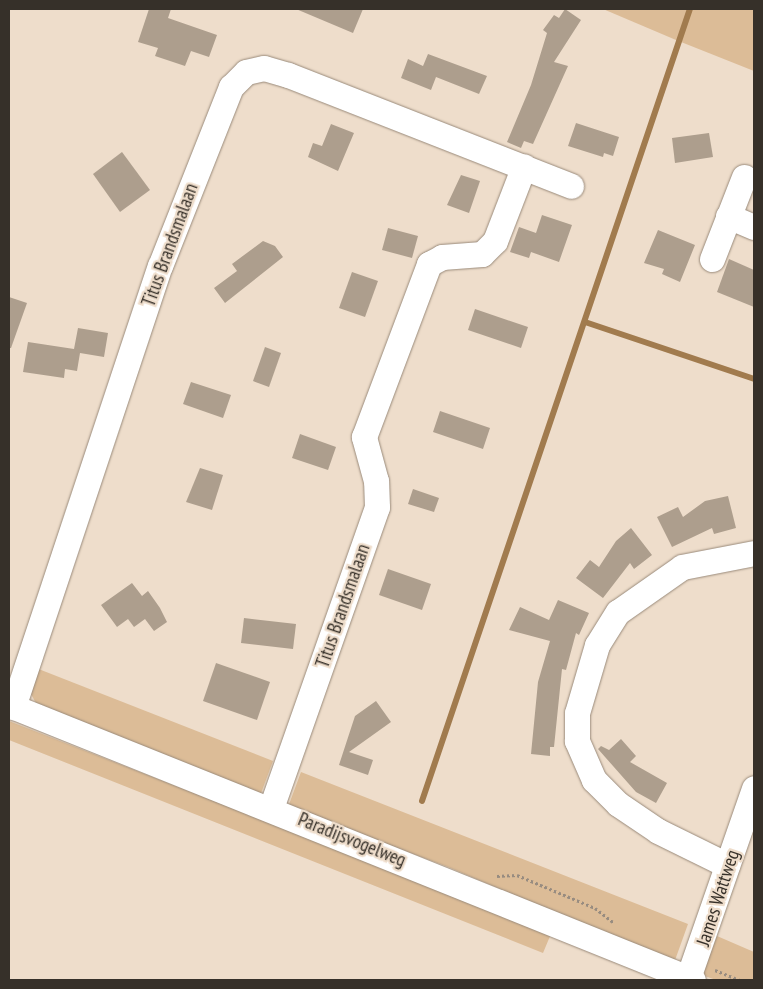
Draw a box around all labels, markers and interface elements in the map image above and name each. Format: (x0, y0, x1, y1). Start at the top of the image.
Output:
street label: Titus Brandsmalaan (137, 180, 203, 310)
street label: Titus Brandsmalaan (311, 541, 375, 671)
street label: Paradijsvogelweg (295, 808, 409, 872)
street label: James Wattweg (692, 847, 744, 949)

